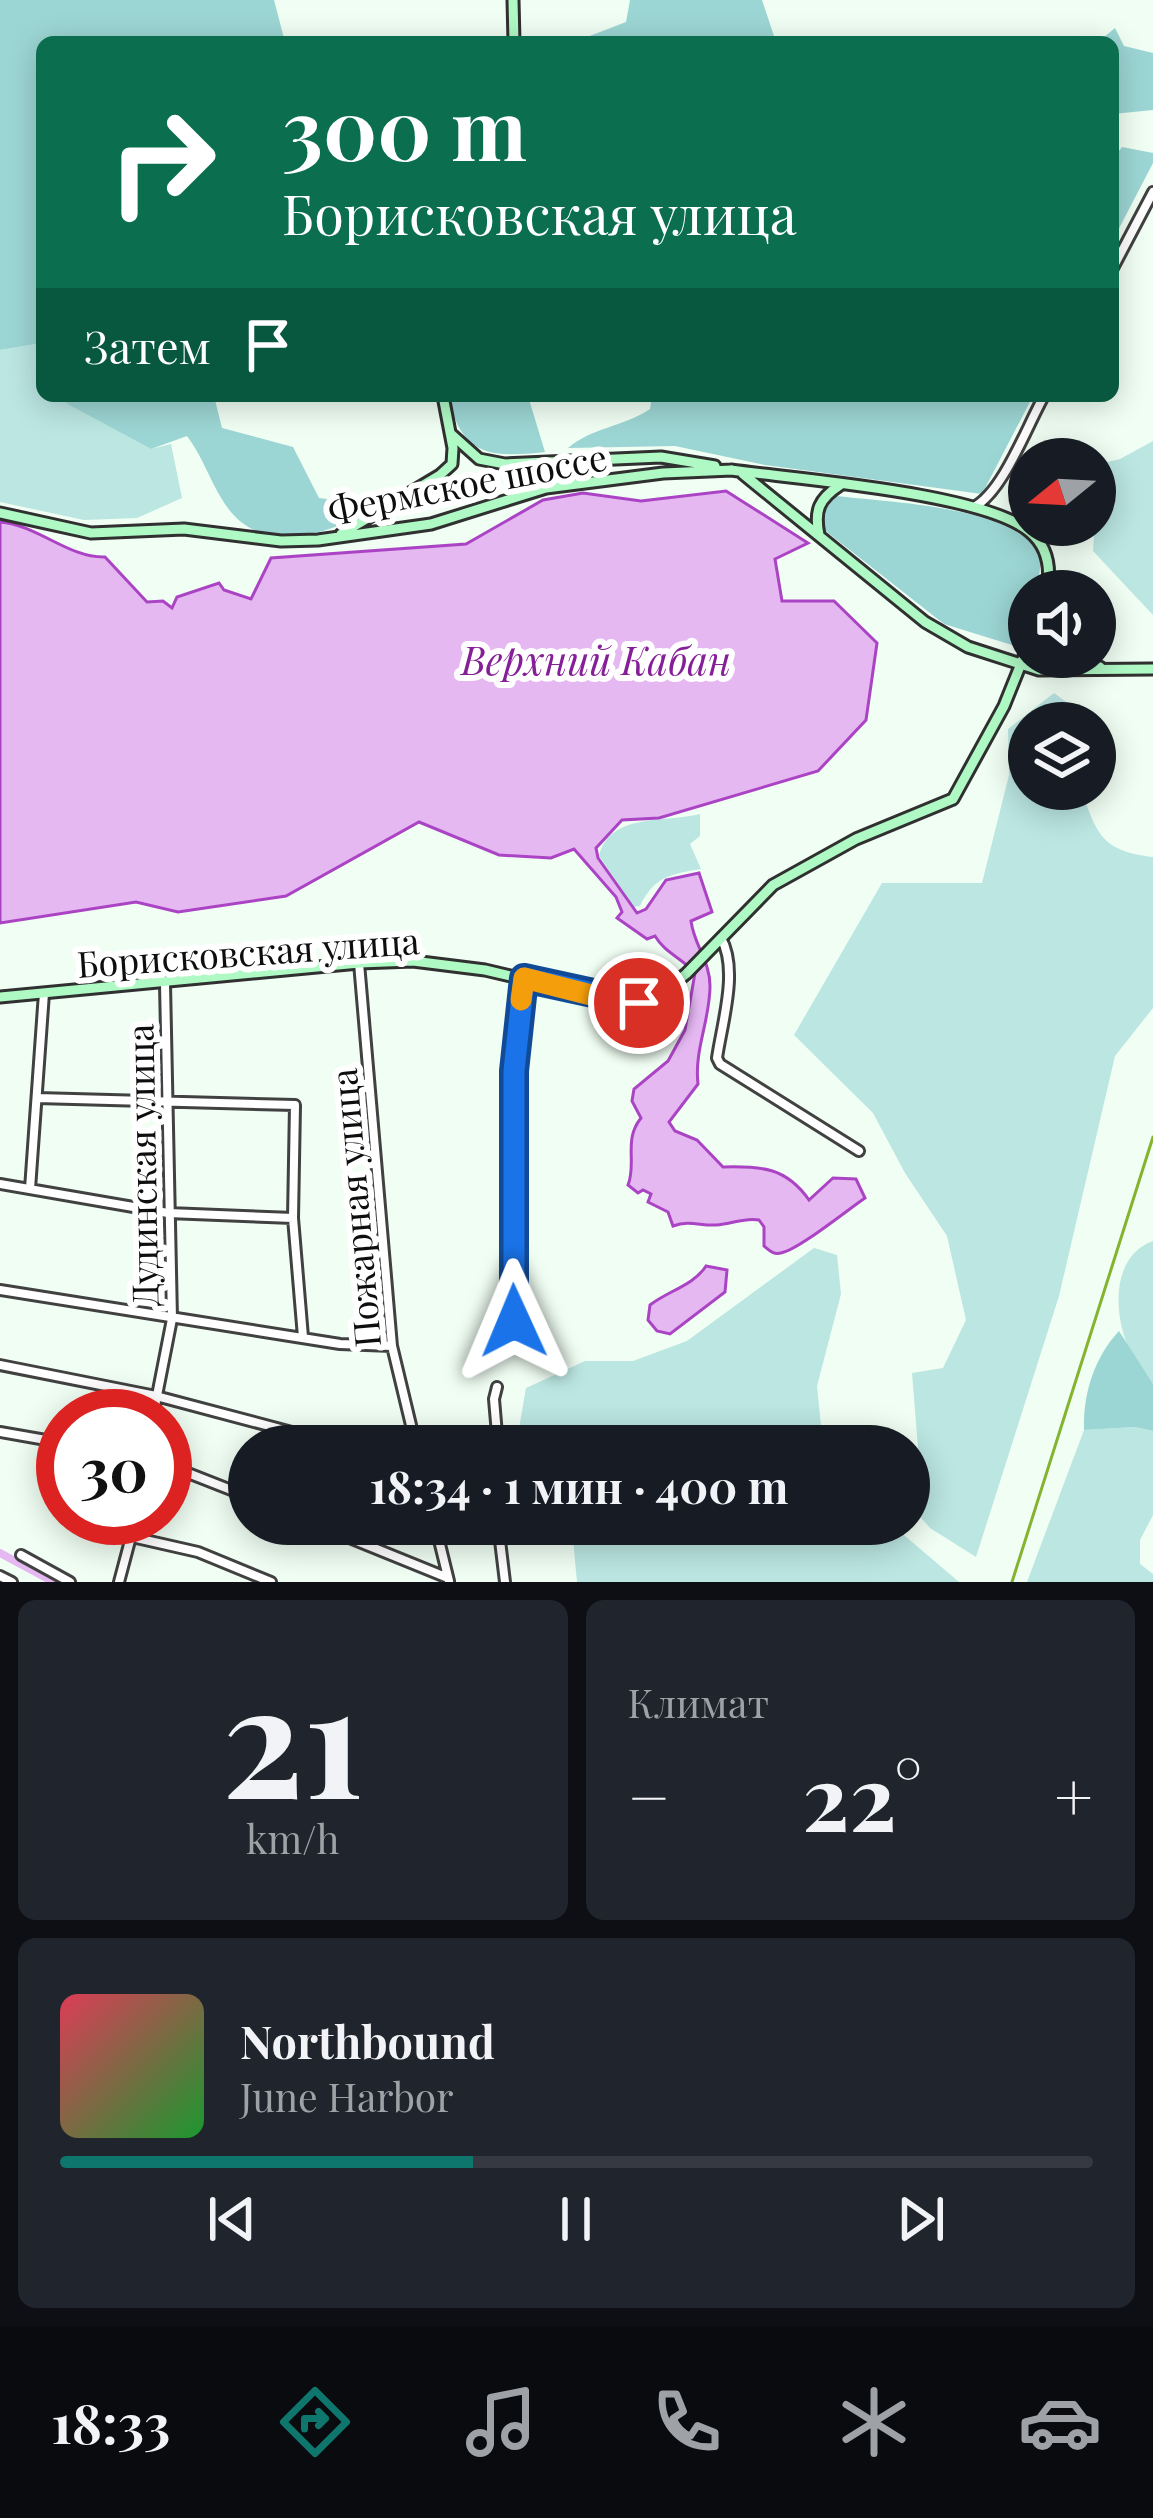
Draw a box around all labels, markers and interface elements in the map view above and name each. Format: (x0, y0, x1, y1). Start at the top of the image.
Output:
text: 300 m (282, 70, 527, 182)
icon: right (84, 84, 240, 240)
text: Борисковская улица (282, 177, 797, 249)
icon: arrive (235, 312, 301, 378)
text: Затем (84, 315, 211, 375)
street label: Фермское шоссе (323, 431, 611, 533)
north arrow (1008, 438, 1116, 546)
map controls (1008, 438, 1116, 810)
button: sound (1008, 570, 1116, 678)
water label: Верхний Кабан (459, 633, 731, 685)
button: layers (1008, 702, 1116, 810)
street label: Борисковская улица (75, 915, 421, 987)
pin (588, 952, 690, 1054)
icon: arrive (606, 970, 672, 1036)
street label: Дудинская улица (115, 1023, 167, 1307)
street label: Пожарная улица (318, 1067, 390, 1349)
position arrow (451, 1258, 577, 1384)
speed limit sign: 30 (36, 1389, 192, 1545)
text: 18:34 · 1 мин · 400 m (370, 1455, 789, 1515)
text: 21 (222, 1630, 363, 1838)
text: Климат (628, 1676, 769, 1728)
text: 22° (802, 1735, 922, 1855)
text: − (628, 1751, 670, 1839)
text: + (1054, 1751, 1093, 1839)
text: km/h (246, 1812, 340, 1864)
text: Northbound (240, 2010, 495, 2070)
text: June Harbor (240, 2070, 454, 2122)
icon: previous (199, 2186, 265, 2252)
icon: pause (543, 2186, 609, 2252)
icon: next (888, 2186, 954, 2252)
icon: directions (273, 2380, 357, 2464)
icon: music (459, 2380, 543, 2464)
icon: phone (645, 2380, 729, 2464)
icon: climate (832, 2380, 916, 2464)
icon: car (1018, 2380, 1102, 2464)
text: 18:33 (51, 2386, 170, 2458)

